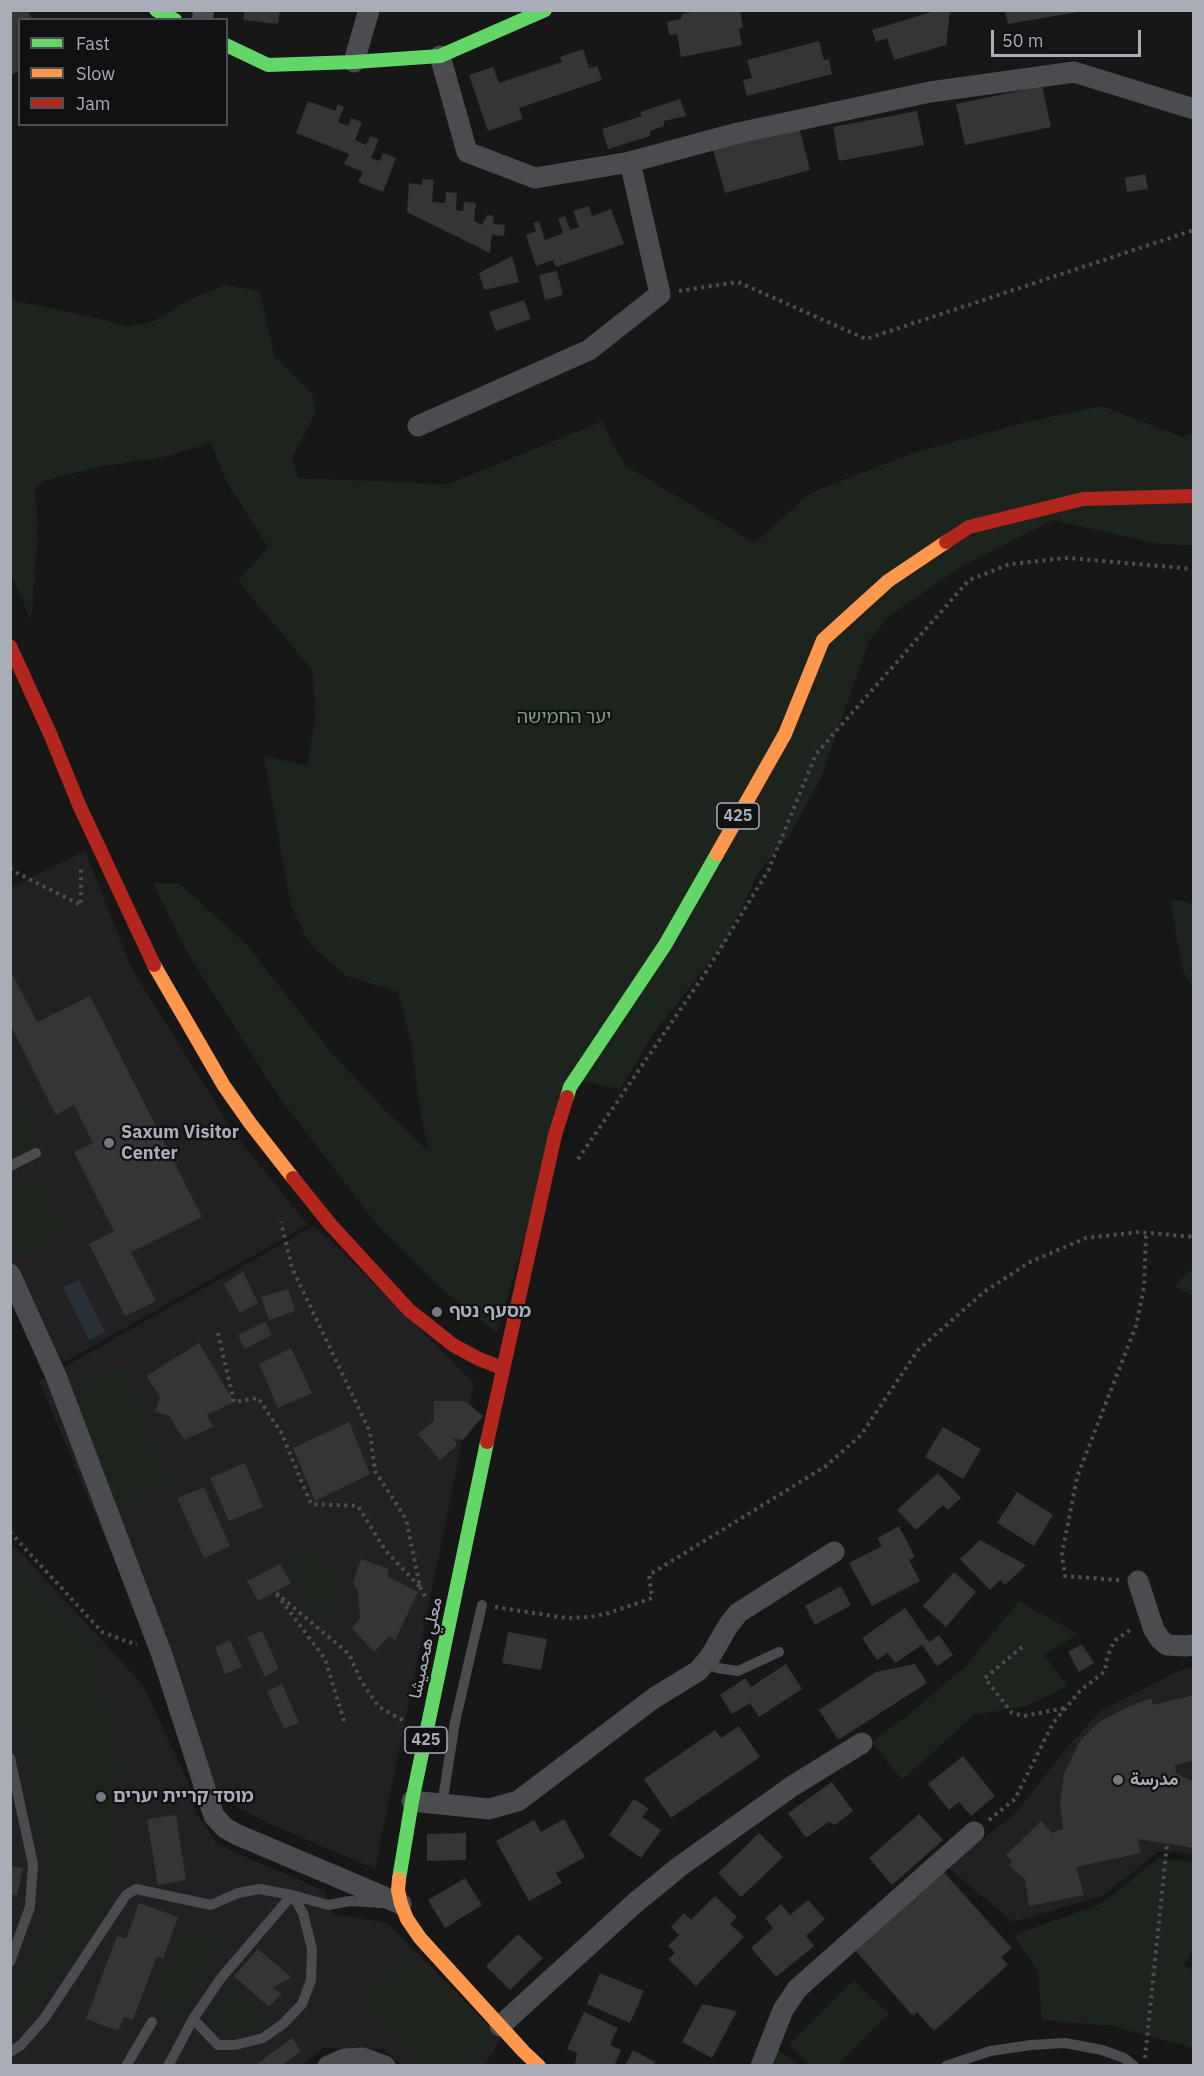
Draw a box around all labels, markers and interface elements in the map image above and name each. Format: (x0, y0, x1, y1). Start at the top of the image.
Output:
legend (18, 18, 228, 126)
scale bar (994, 18, 1144, 56)
text: 50 m (1002, 29, 1044, 52)
text: Fast (76, 32, 110, 55)
text: Slow (76, 62, 115, 85)
text: Jam (76, 92, 111, 115)
park label: יער החמישה (517, 707, 611, 729)
road number: 425 (717, 803, 759, 829)
place label: Saxum Visitor Center (121, 1122, 239, 1164)
marker: Saxum Visitor Center (102, 1136, 116, 1150)
place label: מסעף נטף (449, 1301, 531, 1323)
marker: מסעף נטף (430, 1305, 444, 1319)
street label: معلي هحميشا (405, 1595, 447, 1701)
road number: 425 (405, 1727, 447, 1753)
place label: مدرسة (1130, 1769, 1179, 1791)
marker: مدرسة (1111, 1773, 1125, 1787)
place label: מוסד קריית יערים (113, 1786, 254, 1808)
marker: מוסד קריית יערים (94, 1790, 108, 1804)

